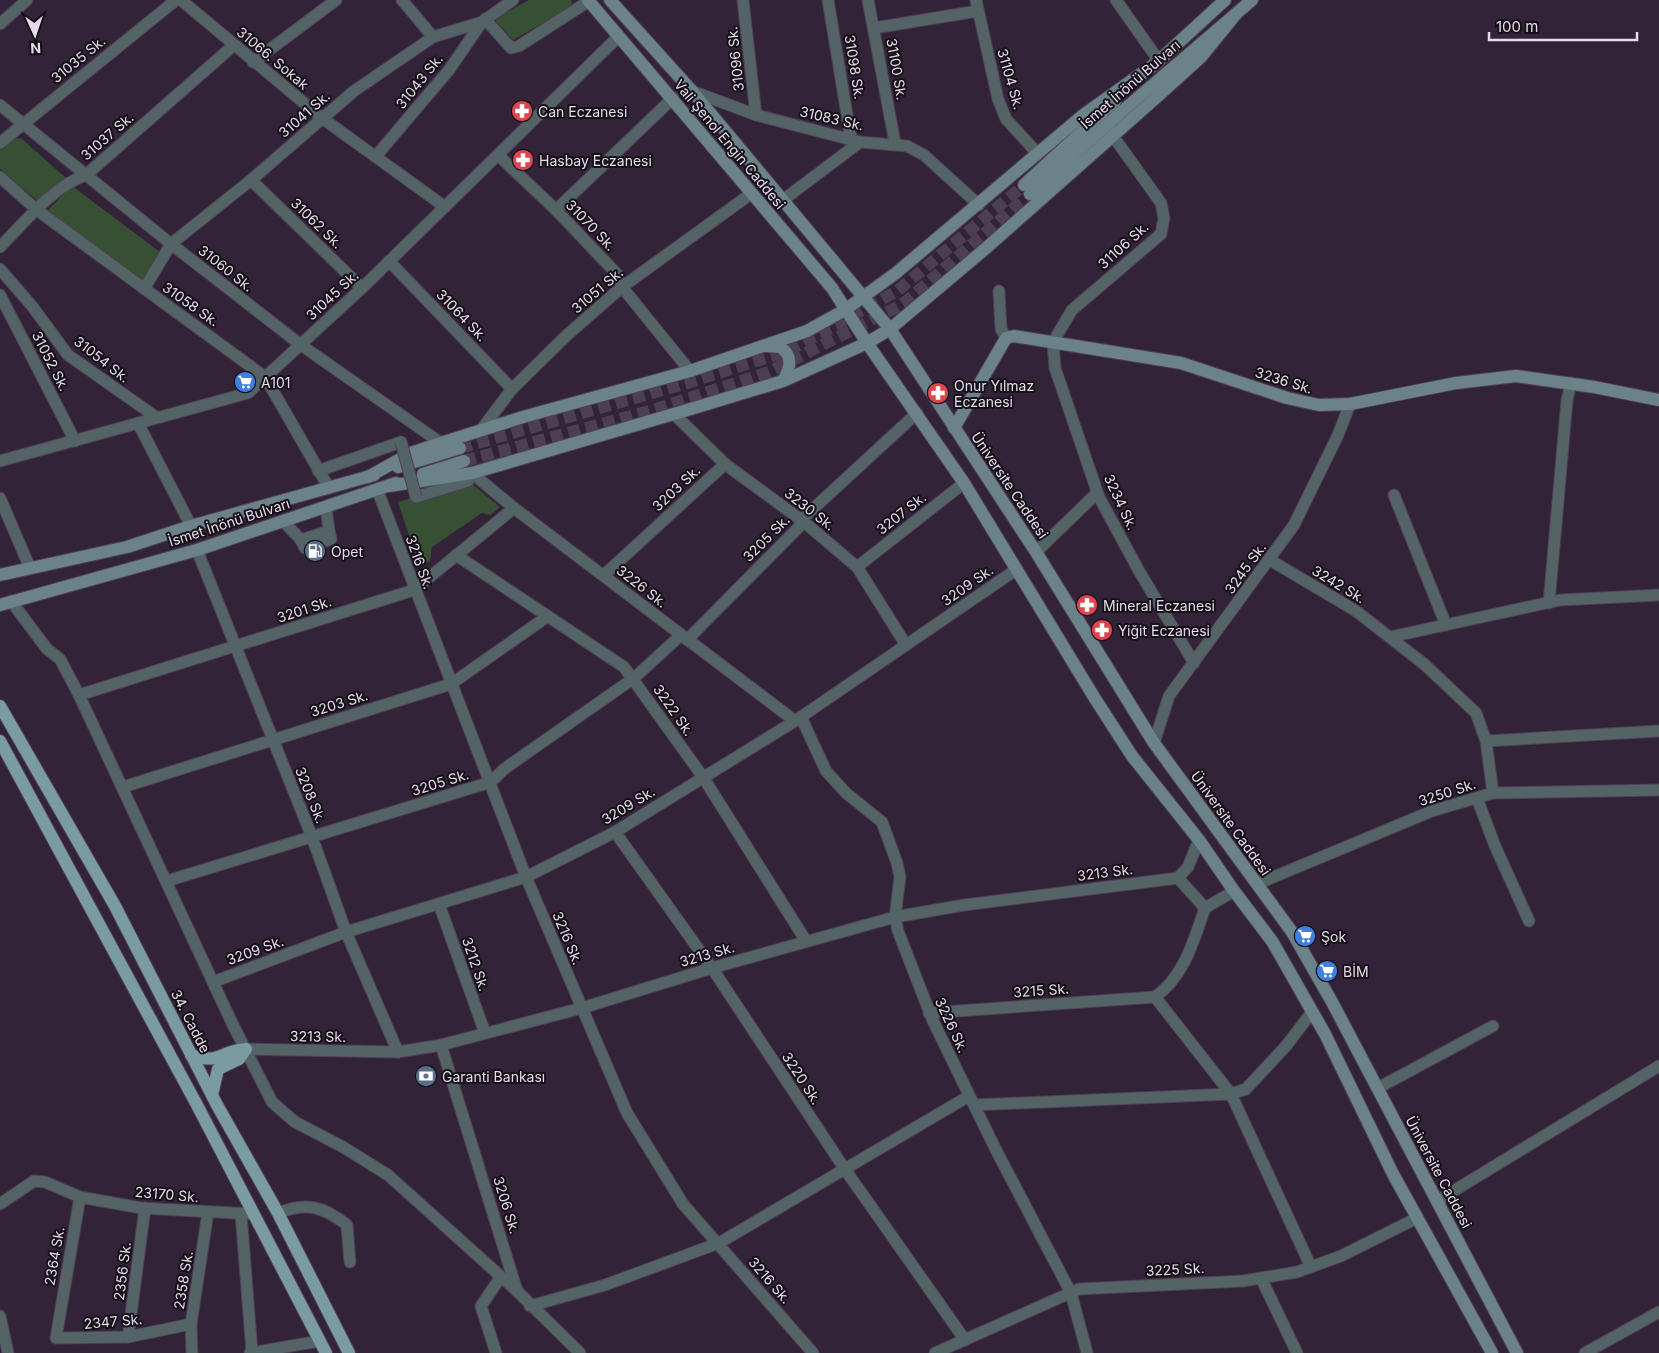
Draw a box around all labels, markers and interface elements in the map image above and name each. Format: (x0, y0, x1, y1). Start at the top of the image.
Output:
north arrow (10, 10, 60, 60)
scale bar (1489, 10, 1636, 42)
text: 100 m (1496, 17, 1538, 36)
street label: 31066. Sokak (234, 23, 313, 93)
street label: 31096 Sk. (723, 26, 747, 92)
street label: 31035 Sk. (47, 32, 109, 86)
street label: 31098 Sk. (842, 33, 868, 101)
street label: İsmet İnönü Bulvarı (1077, 36, 1183, 132)
street label: 31100 Sk. (883, 37, 911, 101)
text: N (30, 40, 41, 57)
street label: 31104 Sk. (994, 47, 1028, 111)
street label: 31043 Sk. (392, 50, 446, 112)
street label: Vali Şenol Engin Caddesi (671, 76, 789, 212)
street label: 31041 Sk. (275, 87, 333, 141)
pharmacy icon: Can Eczanesi (510, 99, 534, 123)
street label: 31083 Sk. (798, 102, 866, 134)
place label: Can Eczanesi (538, 103, 627, 120)
street label: 31037 Sk. (77, 108, 137, 164)
pharmacy icon: Hasbay Eczanesi (511, 148, 535, 172)
place label: Hasbay Eczanesi (539, 152, 652, 169)
street label: 31062 Sk. (288, 194, 346, 252)
street label: 31070 Sk. (563, 196, 619, 254)
street label: 31106 Sk. (1094, 218, 1152, 272)
street label: 31060 Sk. (195, 241, 257, 295)
street label: 31051 Sk. (568, 264, 626, 316)
street label: 31045 Sk. (302, 266, 362, 324)
street label: 31058 Sk. (160, 278, 222, 330)
street label: 31064 Sk. (433, 286, 491, 344)
street label: 31052 Sk. (29, 328, 73, 394)
street label: 31054 Sk. (71, 332, 133, 386)
street label: 3236 Sk. (1253, 363, 1315, 397)
supermarket icon: A101 (233, 370, 257, 394)
place label: A101 (261, 374, 290, 391)
place label: Onur Yılmaz Eczanesi (954, 377, 1034, 410)
pharmacy icon: Onur Yılmaz Eczanesi (926, 381, 950, 405)
street label: Üniversite Caddesi (968, 429, 1052, 541)
street label: 3203 Sk. (649, 462, 703, 514)
street label: 3234 Sk. (1101, 471, 1141, 533)
street label: 3230 Sk. (781, 484, 839, 534)
street label: 3207 Sk. (873, 488, 929, 538)
street label: İsmet İnönü Bulvarı (166, 494, 292, 550)
street label: 3205 Sk. (739, 511, 793, 565)
street label: 3216 Sk. (402, 533, 438, 591)
fuel station icon: Opet (303, 539, 327, 563)
street label: 3245 Sk. (1221, 539, 1269, 597)
place label: Opet (331, 543, 363, 560)
street label: 3226 Sk. (614, 561, 670, 611)
street label: 3209 Sk. (938, 561, 996, 609)
street label: 3242 Sk. (1309, 561, 1369, 607)
street label: 3201 Sk. (275, 592, 333, 626)
pharmacy icon: Mineral Eczanesi (1075, 593, 1099, 617)
place label: Mineral Eczanesi (1103, 597, 1215, 614)
pharmacy icon: Yiğit Eczanesi (1090, 618, 1114, 642)
place label: Yiğit Eczanesi (1118, 622, 1210, 639)
street label: 3222 Sk. (650, 681, 698, 739)
street label: 3203 Sk. (308, 686, 370, 720)
street label: 3208 Sk. (292, 764, 330, 826)
street label: 3205 Sk. (409, 765, 471, 799)
street label: Üniversite Caddesi (1188, 768, 1274, 878)
street label: 3250 Sk. (1416, 775, 1478, 809)
street label: 3209 Sk. (598, 782, 658, 828)
street label: 3213 Sk. (1076, 860, 1134, 884)
street label: 3216 Sk. (549, 909, 587, 967)
supermarket icon: Şok (1293, 924, 1317, 948)
place label: Şok (1321, 928, 1346, 945)
street label: 3209 Sk. (224, 932, 286, 968)
street label: 3212 Sk. (459, 935, 493, 993)
street label: 3213 Sk. (678, 938, 736, 970)
supermarket icon: BİM (1315, 959, 1339, 983)
place label: BİM (1343, 963, 1369, 980)
street label: 3215 Sk. (1012, 980, 1070, 1000)
street label: 34. Cadde (168, 987, 214, 1055)
street label: 3226 Sk. (932, 995, 972, 1055)
street label: 3213 Sk. (290, 1027, 346, 1045)
street label: 3220 Sk. (779, 1049, 825, 1107)
bank icon: Garanti Bankası (414, 1064, 438, 1088)
place label: Garanti Bankası (442, 1068, 545, 1085)
street label: Üniversite Caddesi (1402, 1113, 1476, 1231)
street label: 3206 Sk. (490, 1174, 524, 1236)
street label: 23170 Sk. (134, 1183, 200, 1205)
street label: 2364 Sk. (40, 1225, 68, 1287)
street label: 2356 Sk. (110, 1241, 134, 1301)
street label: 2358 Sk. (170, 1250, 196, 1310)
street label: 3216 Sk. (745, 1253, 795, 1307)
street label: 3225 Sk. (1145, 1259, 1205, 1279)
street label: 2347 Sk. (83, 1310, 143, 1332)

